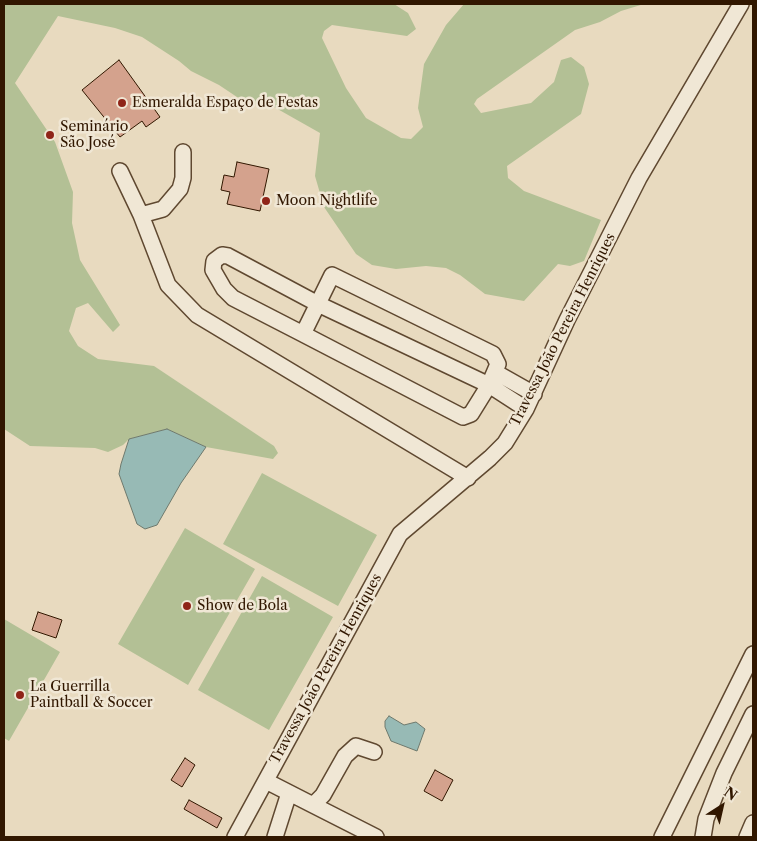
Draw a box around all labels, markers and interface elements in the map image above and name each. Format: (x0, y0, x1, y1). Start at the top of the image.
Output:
place label: Esmeralda Espaço de Festas (132, 95, 318, 111)
marker: Esmeralda Espaço de Festas (116, 97, 128, 109)
place label: Seminário São José (60, 119, 128, 152)
marker: Seminário São José (44, 129, 56, 141)
place label: Moon Nightlife (276, 193, 377, 209)
marker: Moon Nightlife (260, 195, 272, 207)
street label: Travessa João Pereira Henriques (507, 230, 619, 430)
street label: Travessa João Pereira Henriques (267, 571, 385, 767)
place label: Show de Bola (197, 598, 288, 614)
marker: Show de Bola (181, 600, 193, 612)
place label: La Guerrilla Paintball & Soccer (30, 679, 153, 712)
marker: La Guerrilla Paintball & Soccer (14, 689, 26, 701)
north arrow (697, 781, 747, 831)
text: N (720, 783, 741, 805)

